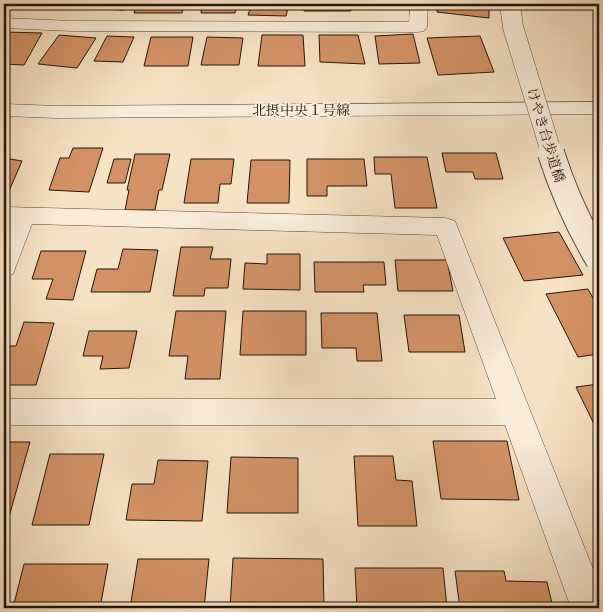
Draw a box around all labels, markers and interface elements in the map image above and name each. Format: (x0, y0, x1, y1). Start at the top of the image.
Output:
street label: けやき台歩道橋 (522, 86, 569, 185)
street label: 北摂中央１号線 (252, 101, 350, 120)

